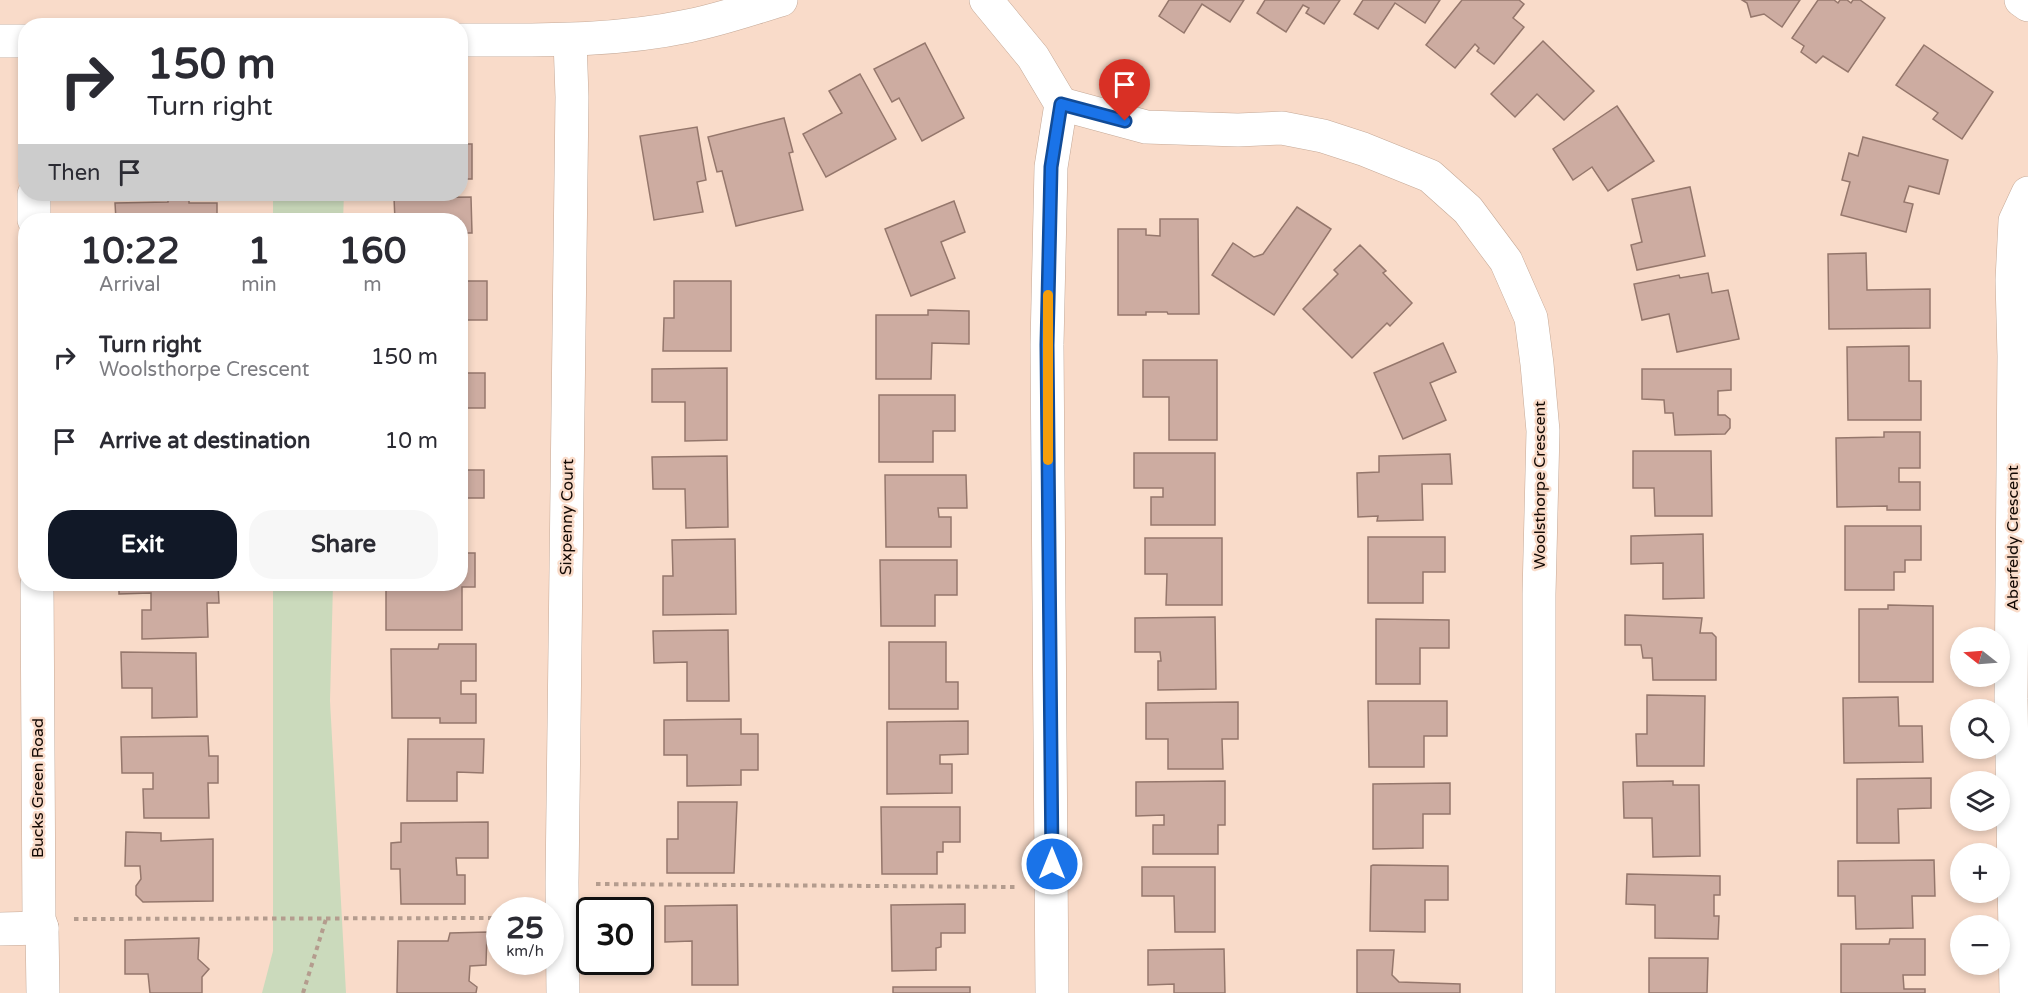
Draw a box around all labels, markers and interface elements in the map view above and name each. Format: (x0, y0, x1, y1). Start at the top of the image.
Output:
text: 150 m (147, 39, 276, 90)
icon: right (48, 42, 126, 120)
pin (1099, 59, 1150, 121)
icon: arrive (1108, 68, 1141, 101)
text: Turn right (147, 90, 273, 123)
icon: arrive (113, 156, 146, 189)
text: Then (48, 160, 101, 186)
text: 10:22 (80, 230, 180, 273)
text: 1 (248, 230, 270, 273)
text: 160 (338, 230, 406, 273)
text: Arrival (99, 273, 161, 297)
text: min (241, 273, 277, 297)
text: m (363, 273, 382, 297)
text: Turn right (99, 332, 201, 358)
icon: right (48, 341, 81, 374)
text: 150 m (371, 344, 438, 370)
text: Woolsthorpe Crescent (99, 358, 309, 382)
street label: Woolsthorpe Crescent (1530, 401, 1550, 569)
icon: arrive (48, 425, 81, 458)
text: Arrive at destination (99, 428, 310, 454)
text: 10 m (384, 428, 438, 454)
street label: Sixpenny Court (556, 459, 578, 575)
street label: Aberfeldy Crescent (2003, 465, 2023, 611)
button: Exit (48, 510, 237, 579)
button: Share (249, 510, 438, 579)
north arrow (1950, 627, 2010, 687)
map controls (1950, 627, 2010, 975)
button: search (1950, 699, 2010, 759)
street label: Bucks Green Road (28, 718, 48, 858)
button: layers (1950, 771, 2010, 831)
position arrow (1020, 832, 1084, 896)
button: + (1950, 843, 2010, 903)
speed limit sign: 30 (576, 897, 654, 975)
text: 25 (506, 910, 544, 947)
button: − (1950, 915, 2010, 975)
text: km/h (506, 942, 544, 960)

